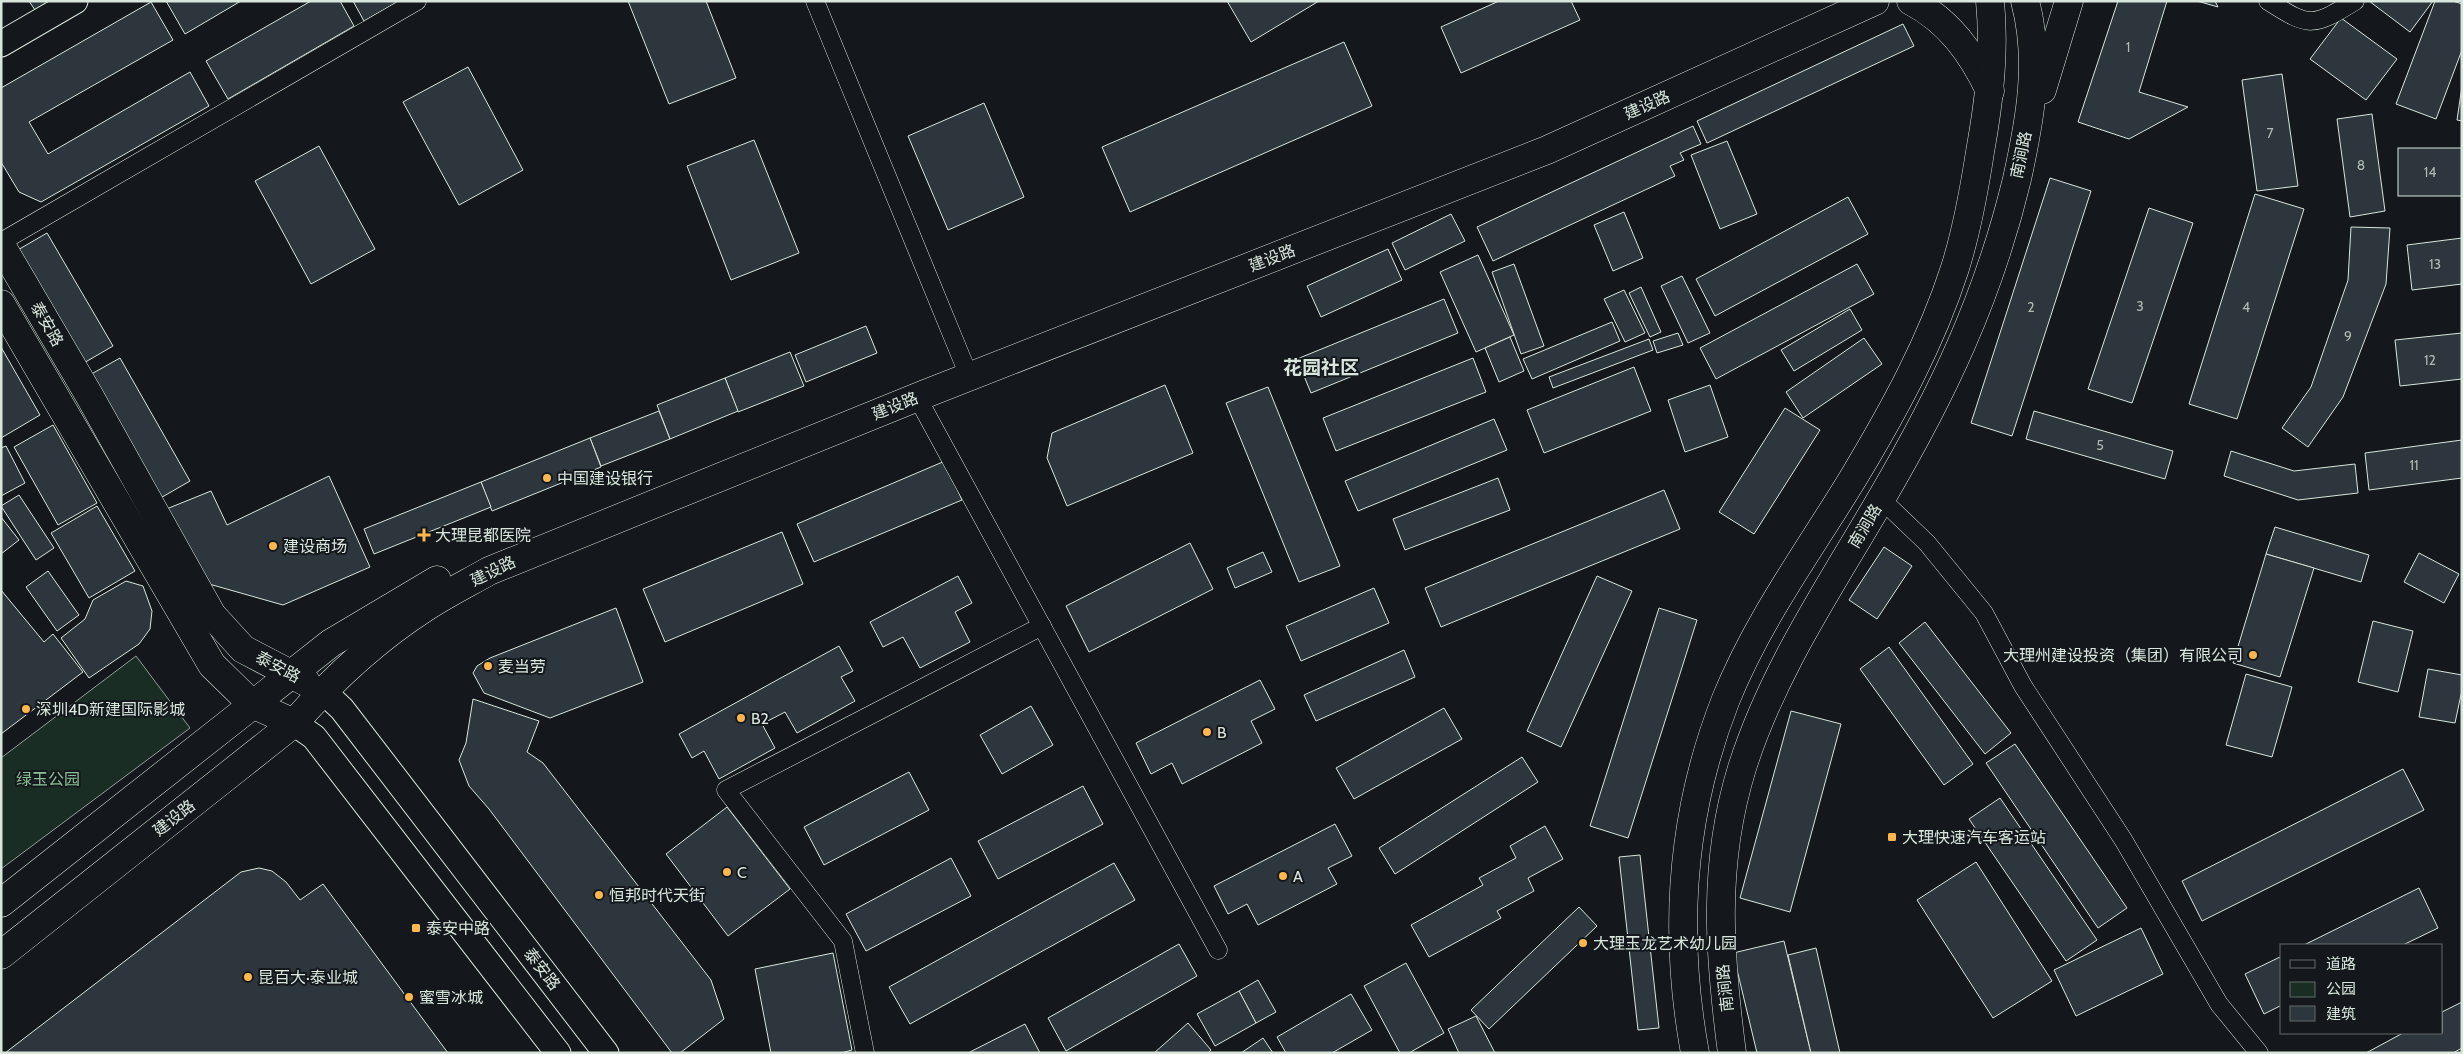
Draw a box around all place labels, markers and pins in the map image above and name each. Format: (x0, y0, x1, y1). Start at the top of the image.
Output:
place label: 中国建设银行 (557, 469, 653, 488)
marker: 中国建设银行 (541, 472, 553, 484)
place label: 大理昆都医院 (435, 526, 531, 545)
marker: 大理昆都医院 (417, 528, 431, 542)
place label: 建设商场 (283, 537, 347, 556)
marker: 建设商场 (267, 540, 279, 552)
place label: 大理州建设投资（集团）有限公司 (2003, 646, 2243, 665)
marker: 大理州建设投资（集团）有限公司 (2247, 649, 2259, 661)
place label: 麦当劳 (498, 657, 546, 676)
marker: 麦当劳 (482, 660, 494, 672)
place label: 深圳4D新建国际影城 (36, 700, 185, 719)
marker: 深圳4D新建国际影城 (20, 703, 32, 715)
place label: B2 (751, 709, 769, 728)
marker: B2 (735, 712, 747, 724)
place label: B (1217, 723, 1227, 742)
marker: B (1201, 726, 1213, 738)
place label: 大理快速汽车客运站 (1902, 828, 2046, 847)
marker: 大理快速汽车客运站 (1886, 831, 1898, 843)
place label: C (737, 863, 747, 882)
marker: C (721, 866, 733, 878)
place label: A (1293, 867, 1303, 886)
marker: A (1277, 870, 1289, 882)
place label: 恒邦时代天街 (609, 886, 705, 905)
marker: 恒邦时代天街 (593, 889, 605, 901)
place label: 泰安中路 (426, 919, 490, 938)
marker: 泰安中路 (410, 922, 422, 934)
place label: 大理玉龙艺术幼儿园 (1593, 934, 1737, 953)
marker: 大理玉龙艺术幼儿园 (1577, 937, 1589, 949)
place label: 昆百大·泰业城 (258, 968, 358, 987)
marker: 昆百大·泰业城 (242, 971, 254, 983)
place label: 蜜雪冰城 (419, 988, 483, 1007)
marker: 蜜雪冰城 (403, 991, 415, 1003)

